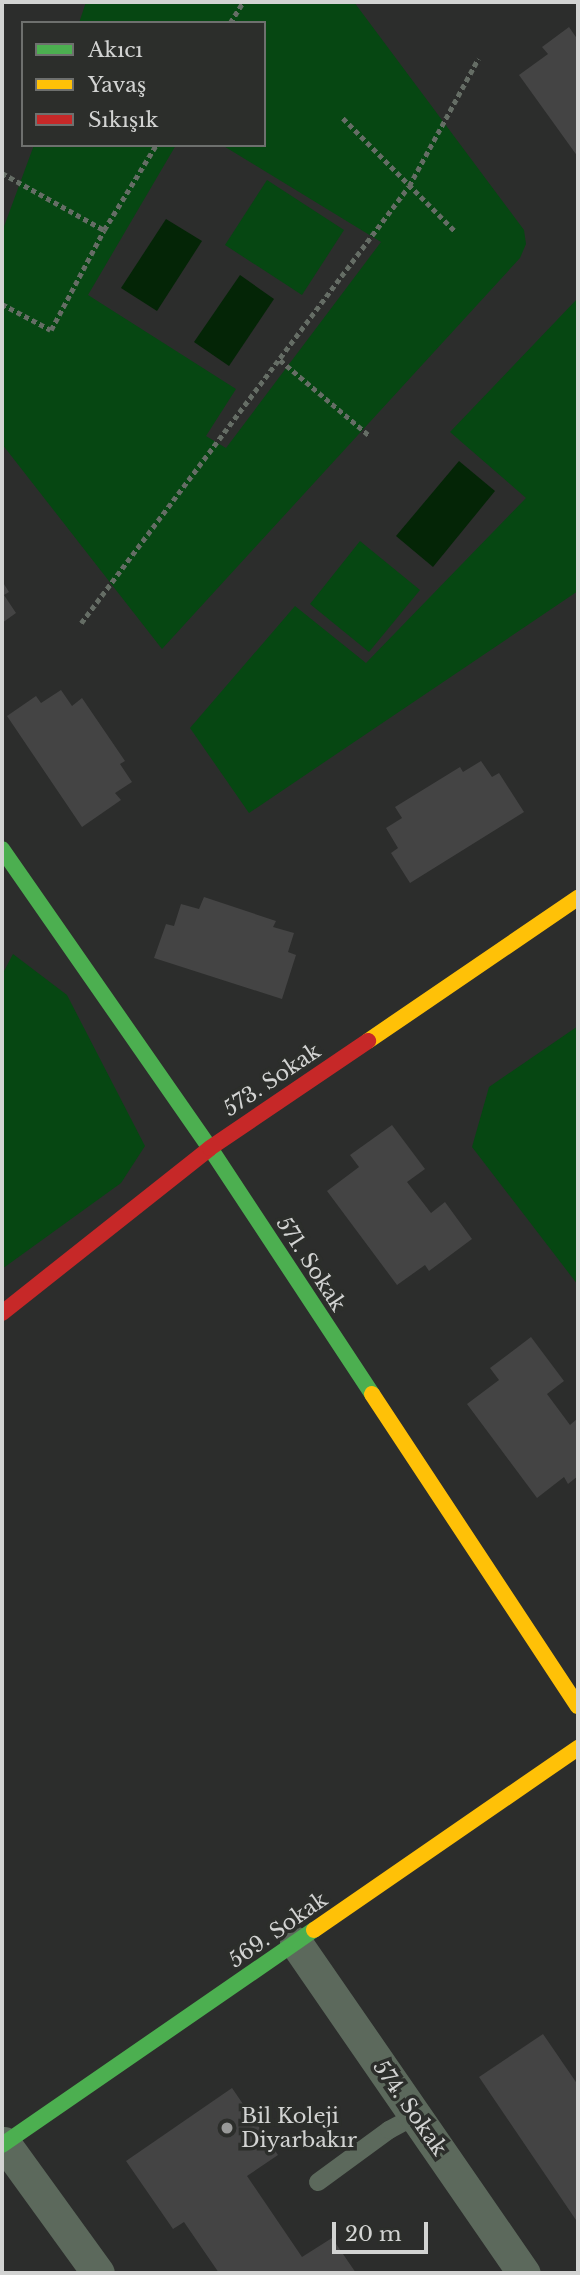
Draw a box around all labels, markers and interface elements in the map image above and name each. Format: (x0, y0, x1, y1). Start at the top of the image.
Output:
legend (21, 21, 266, 147)
text: Akıcı (88, 37, 143, 63)
text: Yavaş (88, 72, 146, 98)
text: Sıkışık (88, 107, 158, 133)
street label: 573. Sokak (219, 1038, 325, 1122)
street label: 571. Sokak (271, 1212, 351, 1316)
street label: 569. Sokak (224, 1887, 332, 1973)
street label: 574. Sokak (368, 2055, 452, 2161)
place label: Bil Koleji Diyarbakır (241, 2103, 357, 2153)
marker: Bil Koleji Diyarbakır (219, 2120, 235, 2136)
scale bar (335, 2208, 431, 2252)
text: 20 m (345, 2221, 402, 2247)

